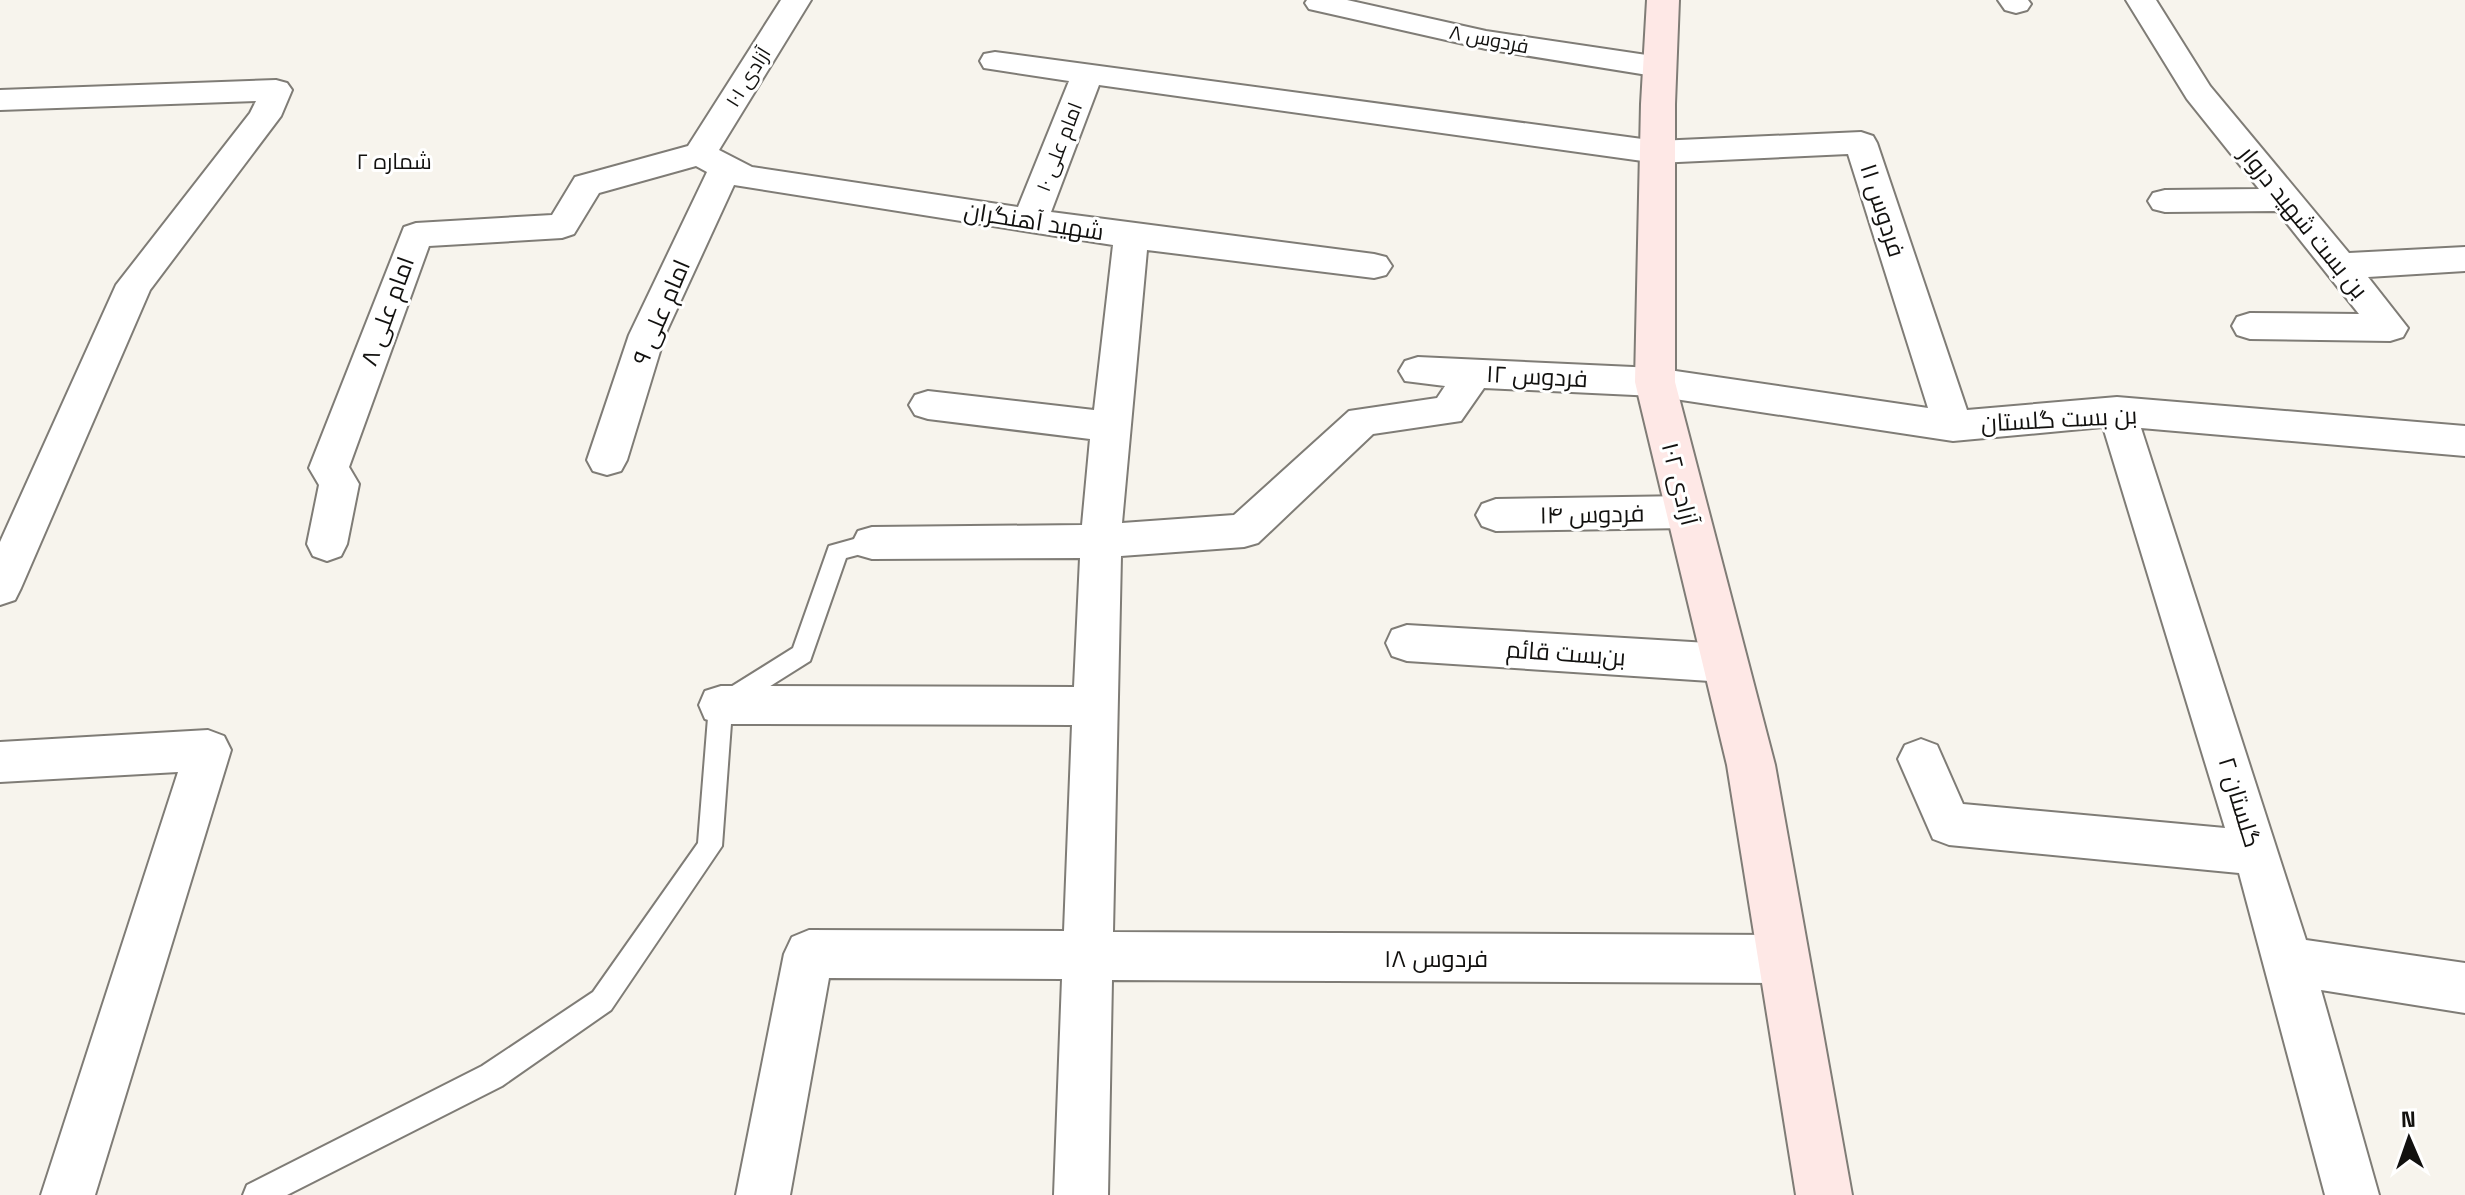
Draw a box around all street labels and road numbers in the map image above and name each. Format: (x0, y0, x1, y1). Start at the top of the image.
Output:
street label: فردوس ۸ (1447, 19, 1531, 59)
street label: آزادی ۱۰۱ (719, 42, 777, 112)
street label: امام علی ۱۰ (1030, 99, 1089, 196)
street label: بن بست شهید دروار (2232, 138, 2375, 305)
street label: فردوس ۱۱ (1853, 159, 1913, 261)
street label: شهید آهنگران (962, 195, 1106, 247)
street label: امام علی ۸ (353, 252, 422, 370)
street label: امام علی ۹ (625, 255, 698, 370)
street label: فردوس ۱۲ (1485, 358, 1589, 394)
street label: بن بست گلستان (1980, 399, 2138, 439)
street label: آزادی ۱۰۲ (1655, 439, 1705, 529)
street label: فردوس ۱۴ (1539, 498, 1645, 530)
street label: بن‌بست قائم (1505, 633, 1627, 674)
street label: گلستان ۲ (2212, 753, 2268, 851)
street label: فردوس ۱۸ (1384, 943, 1488, 974)

